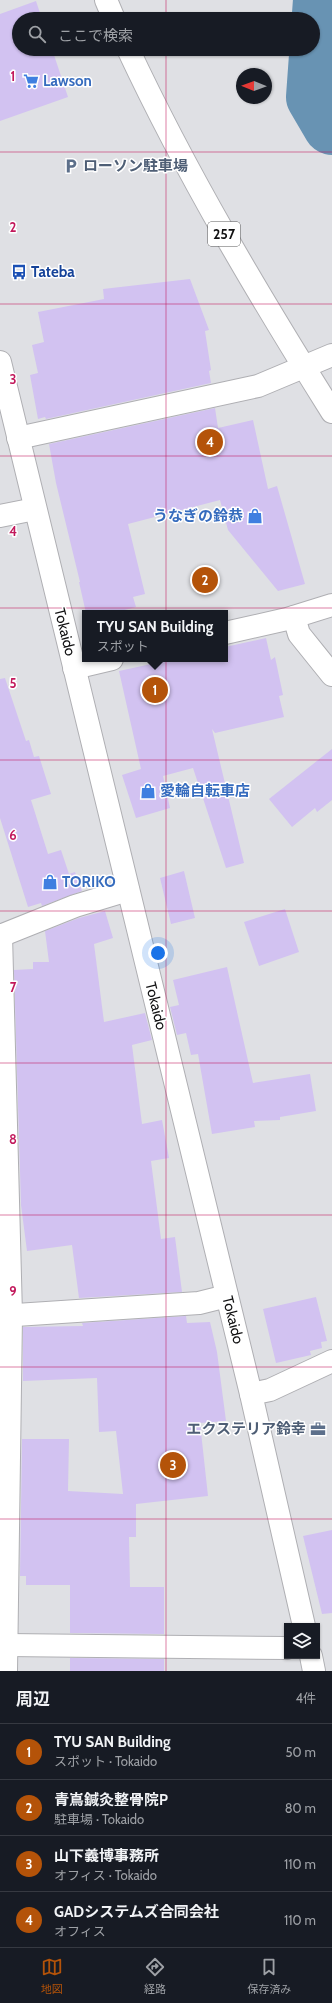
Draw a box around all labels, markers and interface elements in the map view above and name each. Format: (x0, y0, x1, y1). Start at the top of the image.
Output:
search box (12, 12, 320, 56)
icon: search (26, 23, 48, 45)
text: ここで検索 (58, 27, 133, 45)
text: 1 (11, 68, 15, 84)
north arrow (236, 68, 272, 104)
supermarket icon: Lawson (22, 72, 40, 90)
place label: Lawson (43, 72, 92, 90)
parking icon: ローソン駐車場 (62, 157, 80, 175)
place label: ローソン駐車場 (83, 157, 188, 175)
text: 2 (10, 219, 17, 235)
road number: 257 (208, 222, 240, 246)
bus stop icon: Tateba (10, 263, 28, 281)
place label: Tateba (31, 263, 75, 281)
text: 3 (9, 371, 17, 387)
pin: 4 (197, 427, 223, 457)
place label: うなぎの鈴恭 (153, 507, 243, 525)
shop icon: うなぎの鈴恭 (246, 507, 264, 525)
text: 4 (9, 523, 17, 539)
pin: 2 (192, 565, 218, 595)
street label: Tokaido (50, 606, 80, 658)
popup (82, 610, 228, 662)
text: TYU SAN Building (97, 618, 213, 636)
text: スポット (97, 638, 149, 654)
text: 5 (10, 675, 17, 691)
pin: 1 (142, 675, 168, 705)
shop icon: 愛輪自転車店 (139, 782, 157, 800)
place label: 愛輪自転車店 (160, 782, 250, 800)
text: 6 (9, 827, 17, 843)
shop icon: TORIKO (41, 873, 59, 891)
place label: TORIKO (62, 873, 116, 891)
your location (148, 943, 168, 963)
text: 7 (10, 979, 17, 995)
street label: Tokaido (141, 980, 171, 1032)
text: 8 (9, 1131, 17, 1147)
text: 9 (9, 1283, 17, 1299)
street label: Tokaido (218, 1294, 248, 1346)
place label: エクステリア鈴幸 (186, 1420, 306, 1438)
office icon: エクステリア鈴幸 (309, 1420, 327, 1438)
pin: 3 (160, 1450, 186, 1480)
map controls (284, 1623, 320, 1659)
button: layers (284, 1623, 320, 1659)
text: 周辺 (16, 1689, 50, 1709)
text: 4件 (295, 1690, 316, 1706)
text: TYU SAN Building (54, 1733, 171, 1751)
text: 1 (27, 1744, 31, 1760)
text: 50 m (286, 1744, 316, 1760)
text: スポット · Tokaido (54, 1753, 157, 1769)
text: 青嶌鍼灸整骨院P (54, 1791, 168, 1809)
text: 2 (26, 1800, 32, 1816)
text: 80 m (285, 1800, 316, 1816)
text: 駐車場 · Tokaido (54, 1811, 144, 1827)
text: 山下義博事務所 (54, 1847, 159, 1865)
text: 3 (25, 1856, 33, 1872)
text: 110 m (284, 1856, 316, 1872)
text: オフィス · Tokaido (54, 1867, 157, 1883)
text: GADシステムズ合同会社 (54, 1903, 219, 1921)
text: 4 (25, 1912, 33, 1928)
text: 110 m (284, 1912, 316, 1928)
text: オフィス (54, 1923, 106, 1939)
tab: 地図 (41, 1956, 63, 1996)
tab: 経路 (144, 1956, 166, 1996)
tab: 保存済み (247, 1956, 291, 1996)

